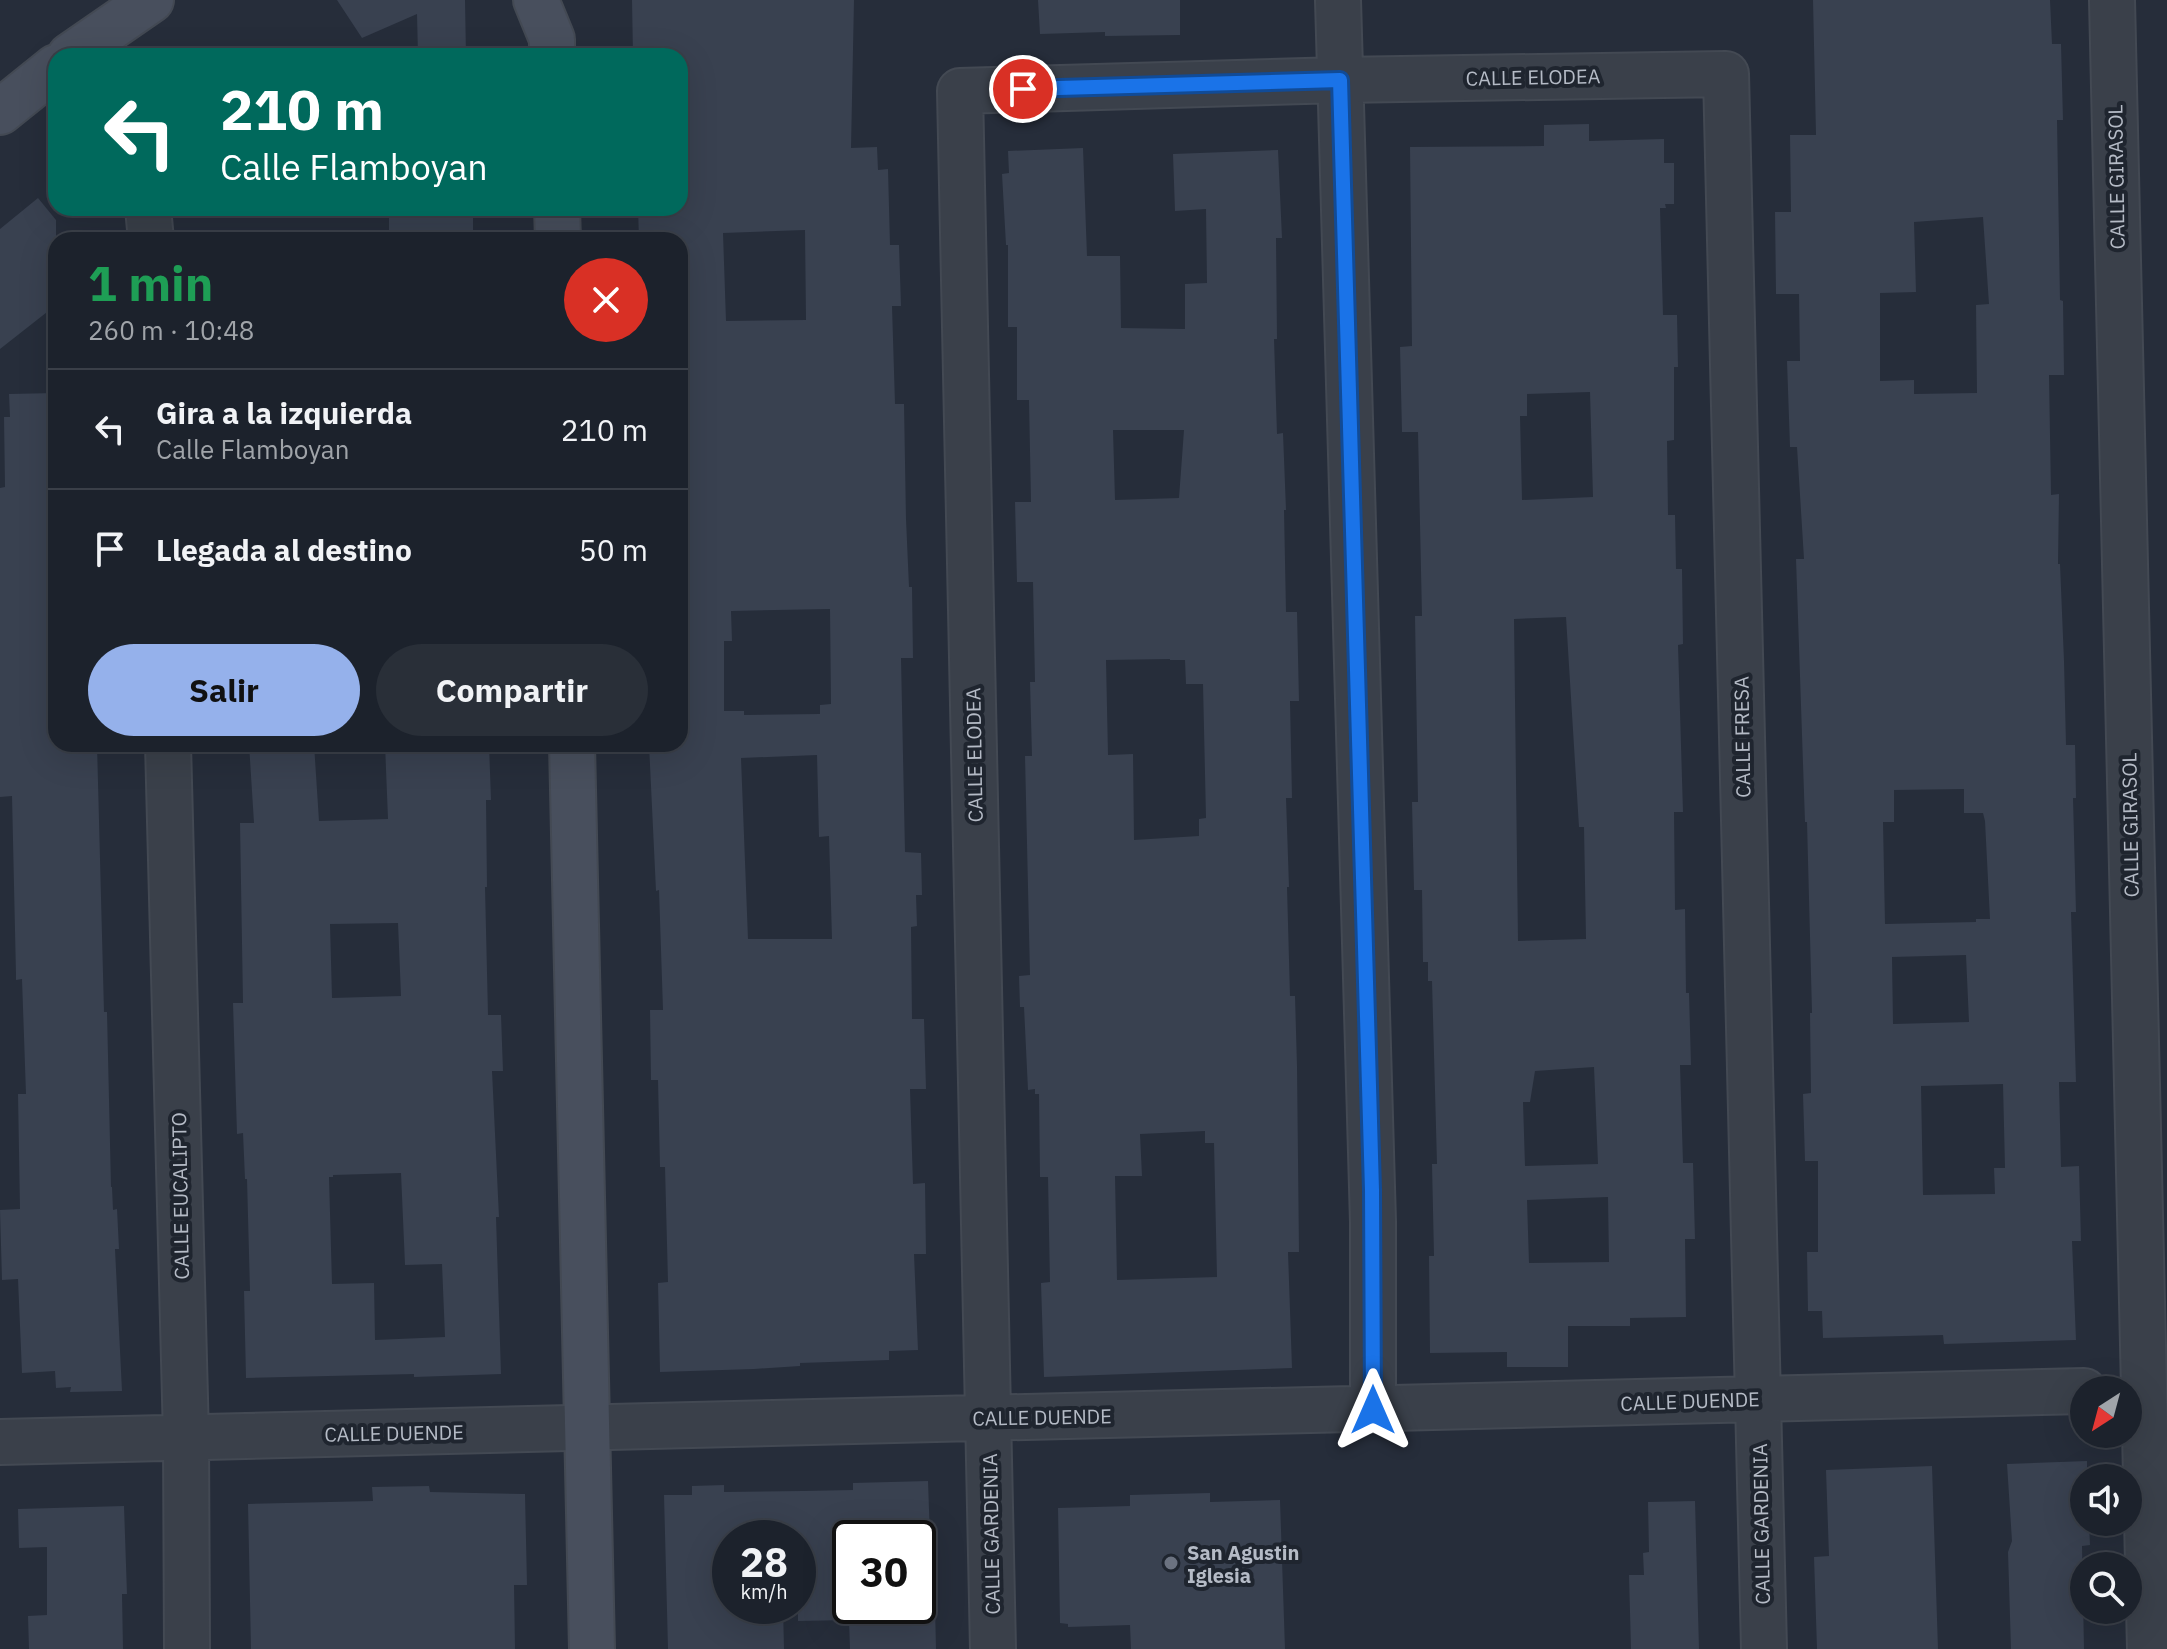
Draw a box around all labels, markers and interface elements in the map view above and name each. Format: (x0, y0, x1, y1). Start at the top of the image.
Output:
pin (989, 55, 1057, 123)
street label: CALLE ELODEA (1465, 62, 1601, 92)
icon: arrive (1001, 67, 1045, 111)
text: 210 m (220, 73, 384, 145)
icon: left (88, 80, 192, 184)
street label: CALLE GIRASOL (2101, 104, 2131, 250)
text: Calle Flamboyan (220, 143, 488, 190)
text: 1 min (88, 252, 213, 314)
button: close (564, 258, 648, 342)
text: 260 m · 10:48 (88, 313, 254, 347)
text: Gira a la izquierda (156, 393, 412, 432)
icon: left (88, 407, 132, 451)
text: 210 m (561, 410, 648, 449)
text: Calle Flamboyan (156, 432, 349, 466)
icon: arrive (88, 527, 132, 571)
text: Llegada al destino (156, 530, 412, 569)
text: 50 m (579, 530, 648, 569)
button: Salir (88, 644, 360, 736)
button: Compartir (376, 644, 648, 736)
street label: CALLE FRESA (1727, 676, 1757, 798)
street label: CALLE ELODEA (959, 687, 989, 823)
street label: CALLE GIRASOL (2115, 752, 2145, 898)
street label: CALLE EUCALIPTO (165, 1112, 195, 1280)
position arrow (1331, 1368, 1415, 1452)
north arrow (2070, 1376, 2142, 1448)
map controls (2070, 1376, 2142, 1624)
street label: CALLE DUENDE (1620, 1385, 1760, 1417)
street label: CALLE DUENDE (972, 1402, 1112, 1432)
street label: CALLE DUENDE (324, 1418, 464, 1448)
street label: CALLE GARDENIA (1746, 1443, 1776, 1605)
street label: CALLE GARDENIA (976, 1453, 1006, 1615)
button: sound (2070, 1464, 2142, 1536)
speed limit sign: 30 (832, 1520, 936, 1624)
text: 28 (740, 1536, 788, 1588)
place label: San Agustin Iglesia (1187, 1539, 1299, 1589)
button: search (2070, 1552, 2142, 1624)
marker: San Agustin Iglesia (1162, 1554, 1180, 1572)
text: km/h (740, 1578, 788, 1605)

